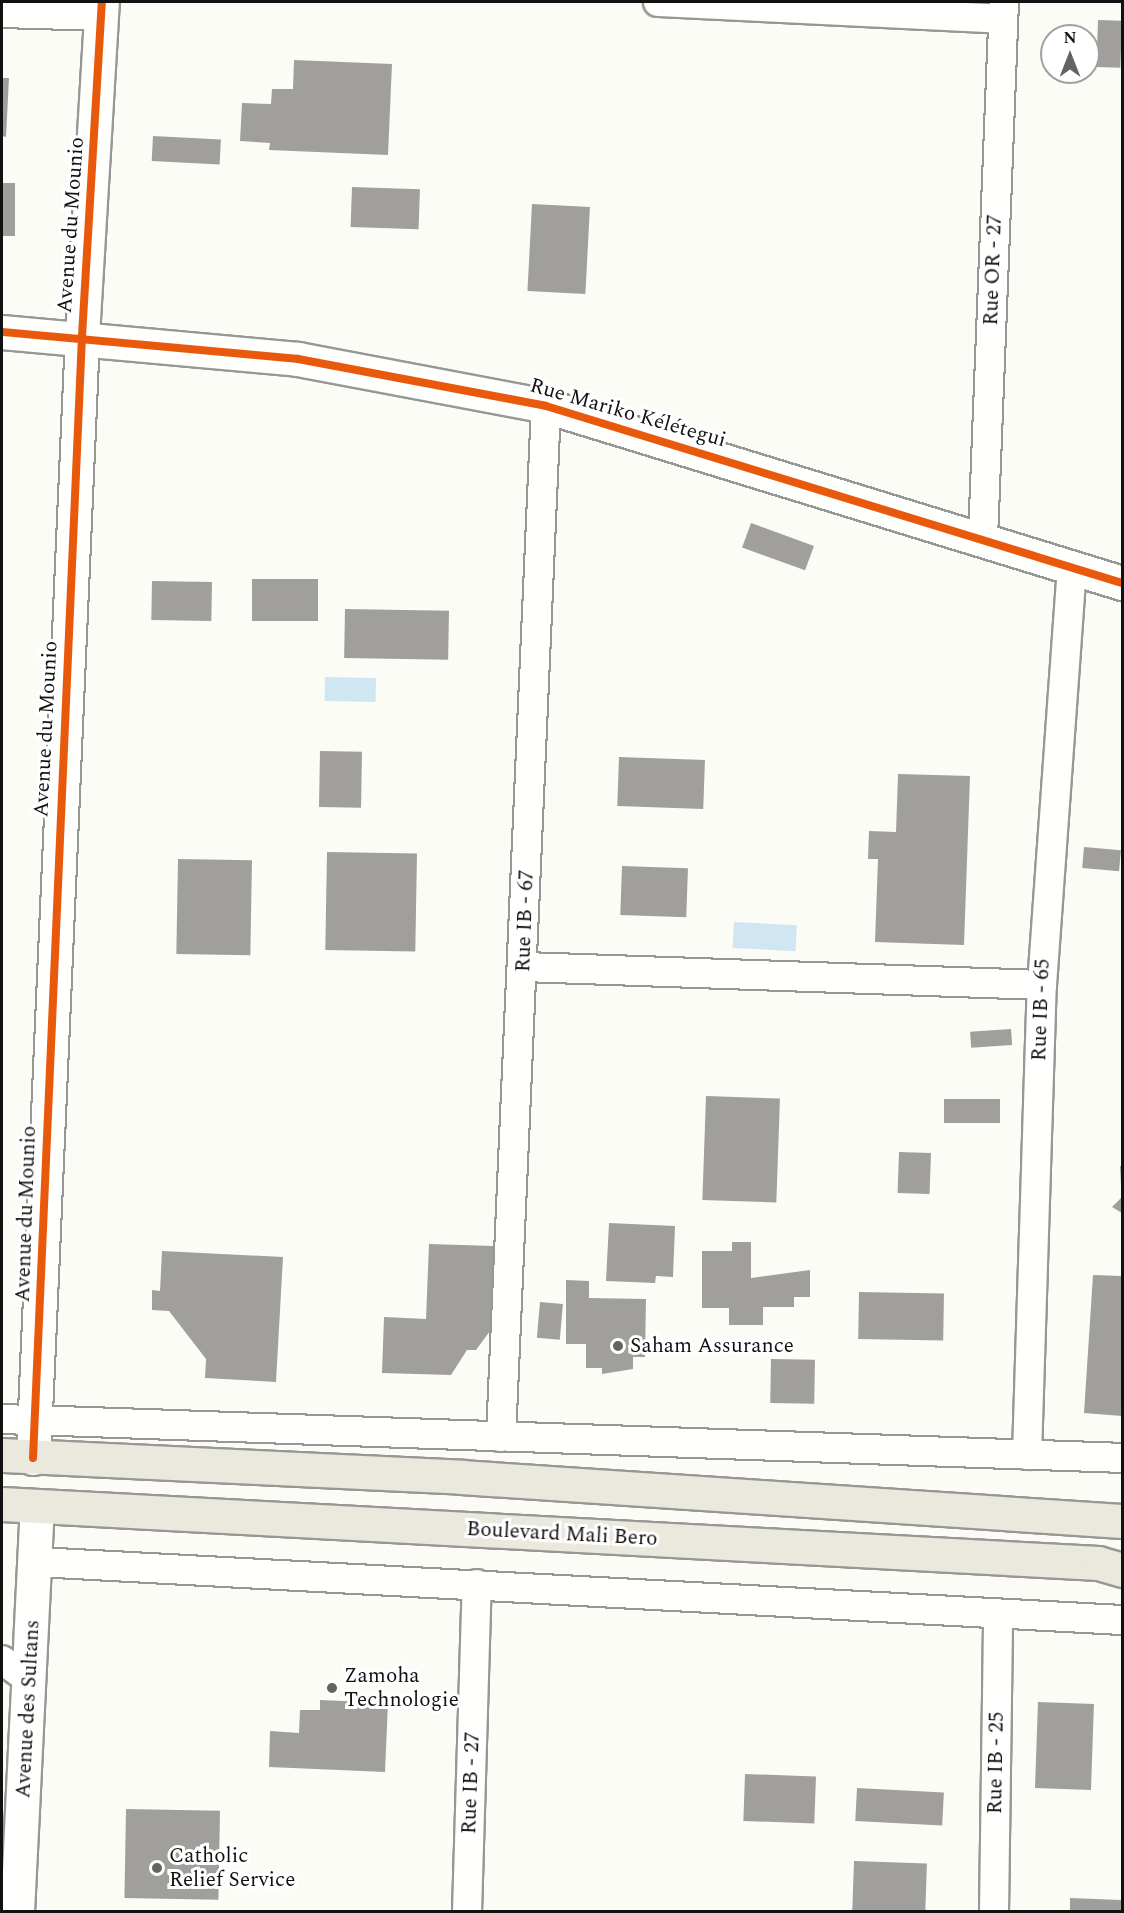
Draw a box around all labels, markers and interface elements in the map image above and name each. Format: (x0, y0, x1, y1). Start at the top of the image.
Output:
north arrow (1040, 24, 1100, 84)
text: N (1063, 26, 1077, 50)
street label: Avenue du Mounio (52, 136, 90, 314)
street label: Rue OR - 27 (978, 214, 1008, 326)
street label: Rue Mariko Kélétegui (527, 373, 729, 453)
street label: Avenue du Mounio (29, 640, 63, 818)
street label: Rue IB - 67 (511, 869, 539, 973)
street label: Rue IB - 65 (1027, 958, 1055, 1062)
street label: Avenue du Mounio (10, 1125, 42, 1303)
place label: Saham Assurance (630, 1333, 794, 1359)
marker: Saham Assurance (611, 1339, 625, 1353)
street label: Boulevard Mali Bero (466, 1516, 658, 1552)
street label: Avenue des Sultans (11, 1619, 45, 1799)
place label: Zamoha Technologie (344, 1663, 459, 1713)
marker: Zamoha Technologie (325, 1681, 339, 1695)
street label: Rue IB - 25 (983, 1712, 1009, 1814)
street label: Rue IB - 27 (457, 1731, 485, 1835)
place label: Catholic Relief Service (169, 1843, 295, 1893)
marker: Catholic Relief Service (150, 1861, 164, 1875)

